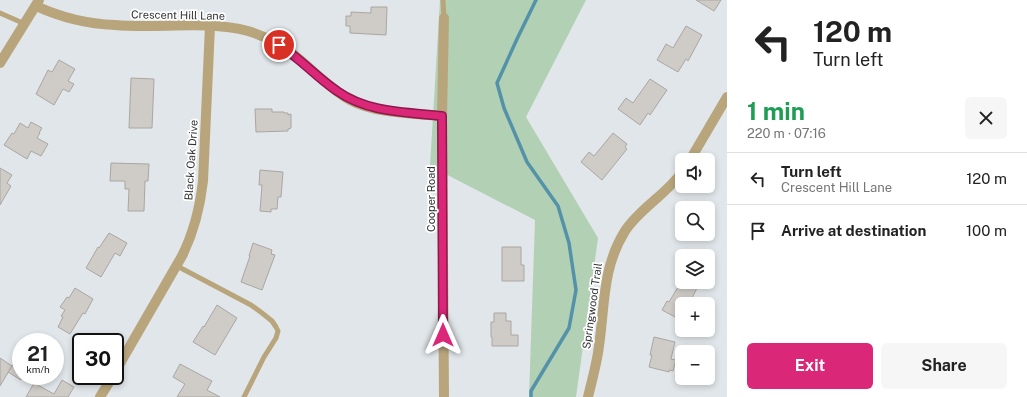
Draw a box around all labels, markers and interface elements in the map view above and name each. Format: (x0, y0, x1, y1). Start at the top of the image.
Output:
street label: Crescent Hill Lane (131, 8, 225, 22)
text: 120 m (813, 15, 892, 48)
icon: left (747, 16, 799, 68)
pin (262, 28, 296, 62)
icon: arrive (268, 34, 290, 56)
text: Turn left (813, 49, 883, 70)
text: 1 min (747, 97, 805, 125)
button: close (965, 97, 1007, 139)
street label: Black Oak Drive (182, 119, 200, 201)
text: 220 m · 07:16 (747, 126, 826, 141)
map controls (675, 153, 715, 385)
button: sound (675, 153, 715, 193)
text: Turn left (781, 163, 842, 180)
street label: Cooper Road (425, 166, 437, 232)
icon: left (747, 168, 769, 190)
text: 120 m (966, 170, 1007, 187)
text: Crescent Hill Lane (781, 180, 892, 195)
button: search (675, 201, 715, 241)
icon: arrive (747, 220, 769, 242)
text: Arrive at destination (781, 222, 926, 239)
text: 100 m (966, 222, 1007, 239)
button: layers (675, 249, 715, 289)
street label: Springwood Trail (580, 262, 604, 350)
button: + (675, 297, 715, 337)
position arrow (422, 314, 464, 356)
speed limit sign: 30 (72, 333, 124, 385)
text: 21 (27, 342, 49, 366)
button: Exit (747, 343, 873, 389)
button: Share (881, 343, 1007, 389)
button: − (675, 345, 715, 385)
text: km/h (26, 363, 50, 375)

